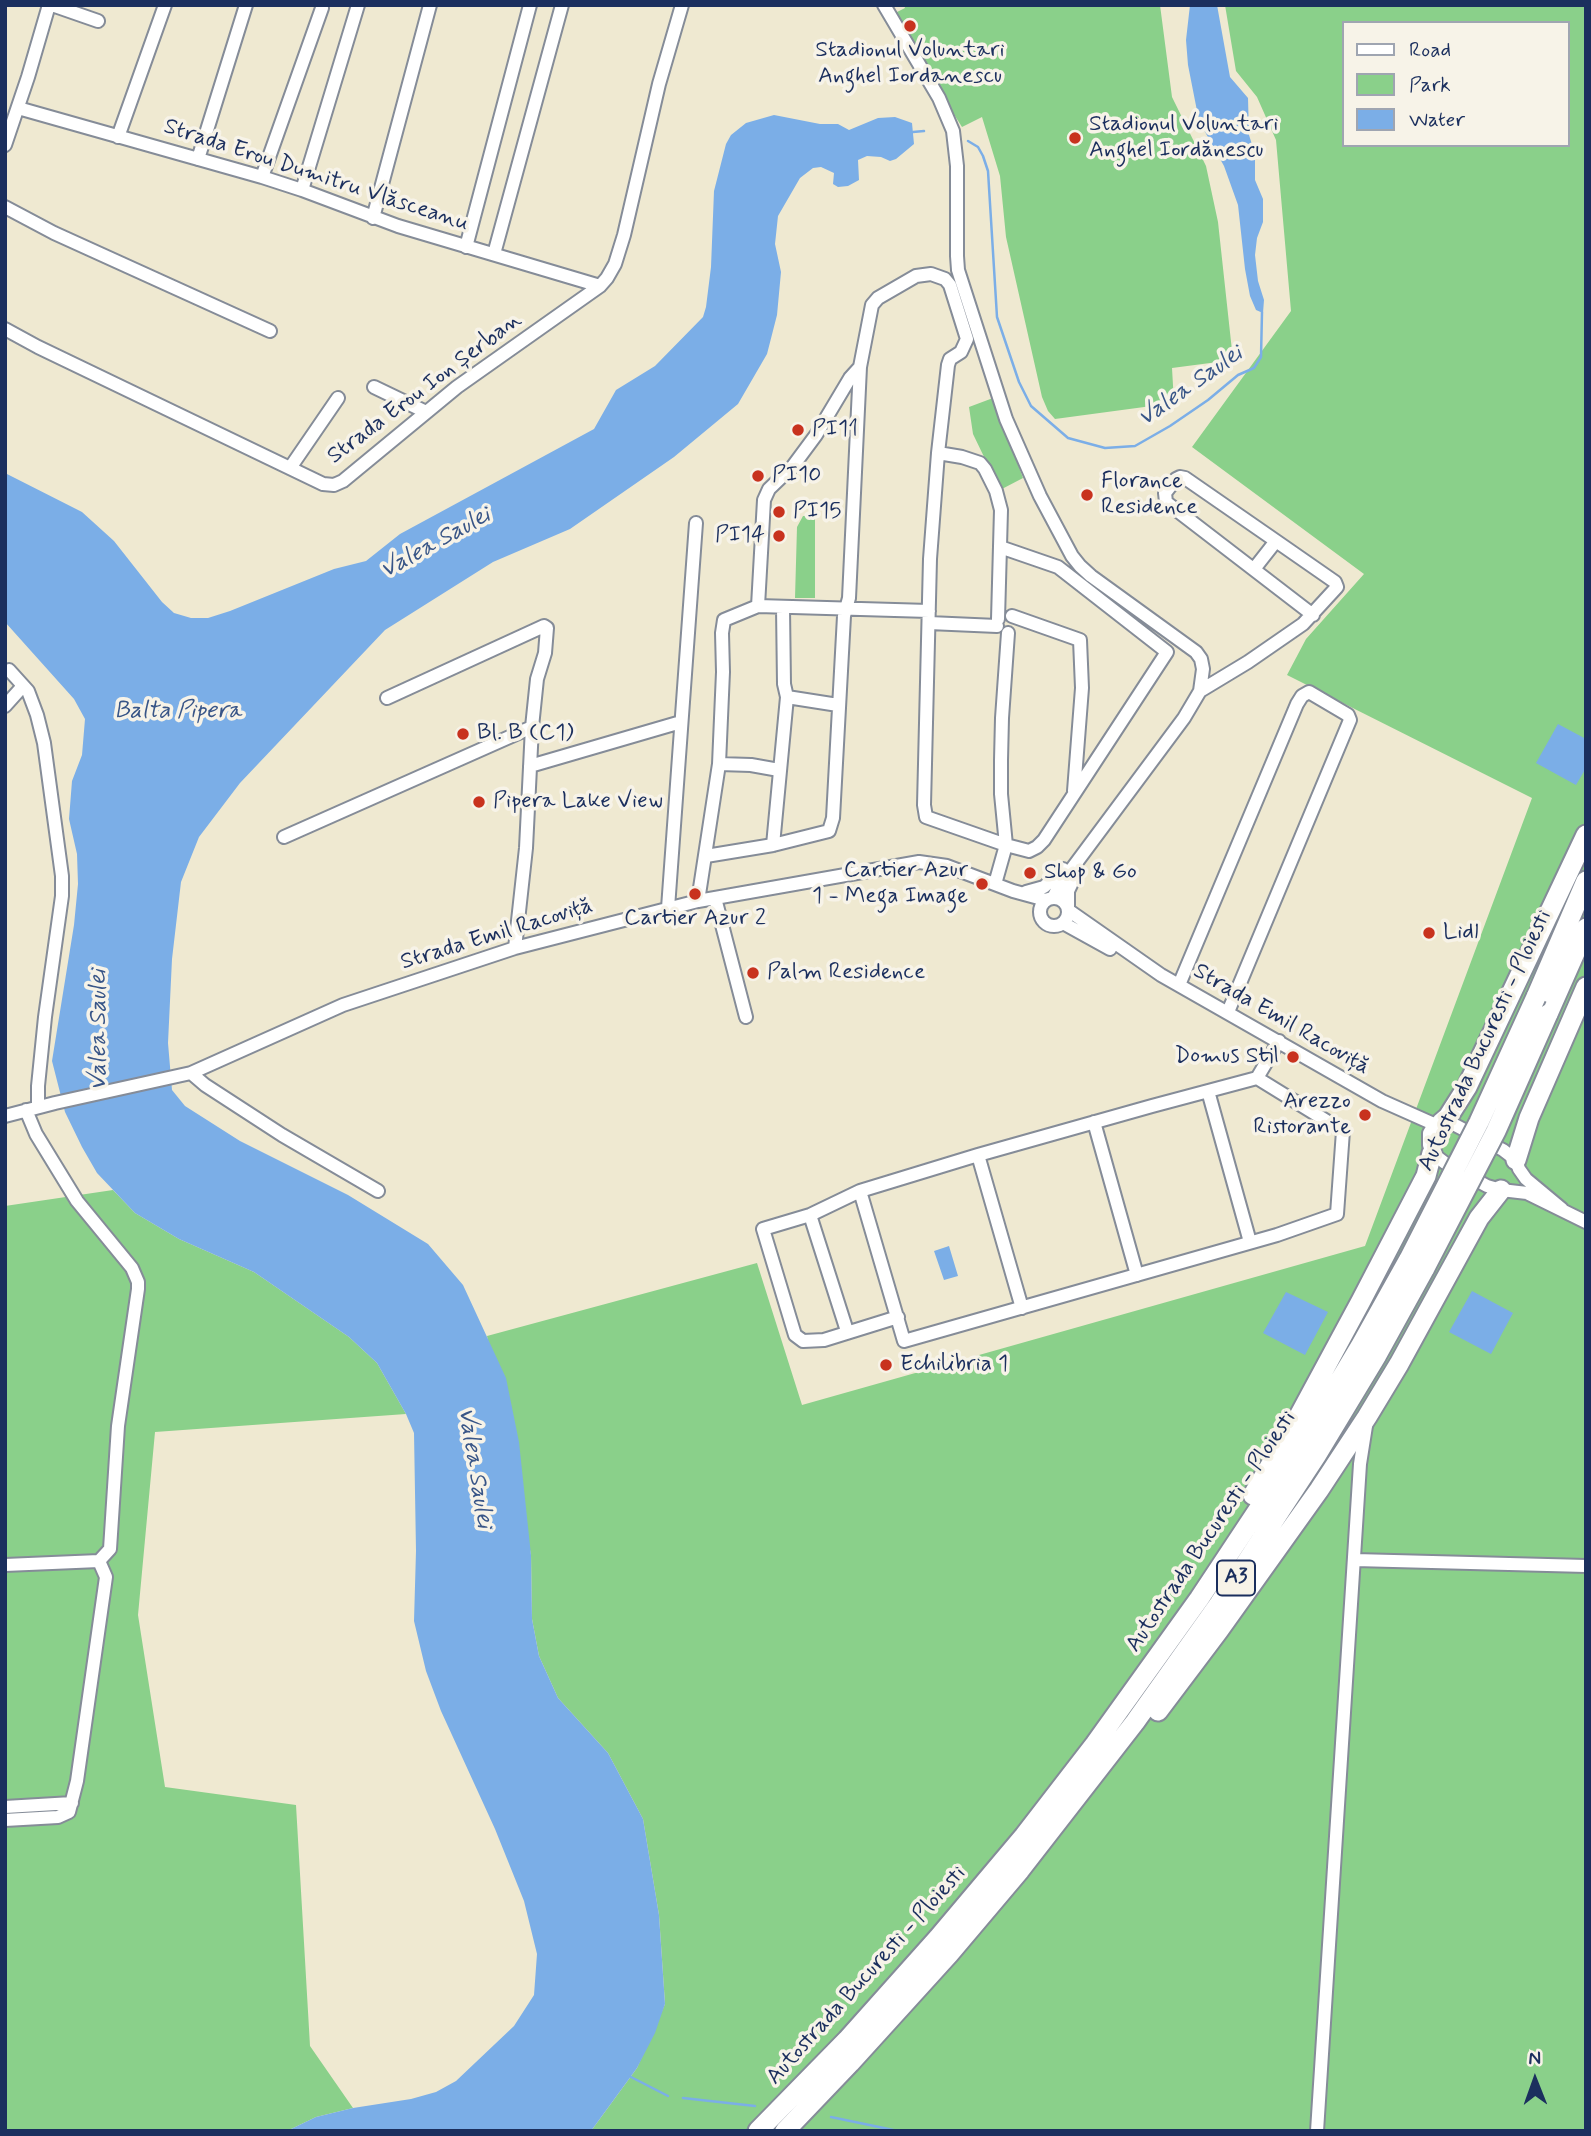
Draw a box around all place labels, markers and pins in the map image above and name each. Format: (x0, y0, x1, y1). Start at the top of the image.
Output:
marker: Stadionul Voluntari Anghel Iordanescu (902, 18, 918, 34)
place label: Stadionul Voluntari Anghel Iordanescu (815, 37, 1005, 91)
place label: Stadionul Voluntari Anghel Iordănescu (1089, 111, 1279, 165)
marker: Stadionul Voluntari Anghel Iordănescu (1067, 130, 1083, 146)
place label: PI11 (812, 416, 858, 444)
marker: PI11 (790, 422, 806, 438)
place label: PI10 (772, 462, 821, 490)
marker: PI10 (750, 468, 766, 484)
place label: Florance Residence (1101, 468, 1198, 522)
marker: Florance Residence (1079, 487, 1095, 503)
place label: PI15 (793, 498, 841, 526)
marker: PI15 (771, 504, 787, 520)
place label: PI14 (715, 522, 765, 550)
marker: PI14 (771, 528, 787, 544)
place label: Bl. B (C1) (477, 720, 574, 748)
marker: Bl. B (C1) (455, 726, 471, 742)
place label: Pipera Lake View (493, 788, 663, 816)
marker: Pipera Lake View (471, 794, 487, 810)
place label: Cartier Azur 1 - Mega Image (812, 857, 968, 911)
place label: Shop & Go (1044, 859, 1137, 887)
marker: Shop & Go (1022, 865, 1038, 881)
marker: Cartier Azur 1 - Mega Image (974, 876, 990, 892)
marker: Cartier Azur 2 (687, 886, 703, 902)
place label: Cartier Azur 2 (624, 905, 766, 933)
place label: Lidl (1443, 919, 1479, 947)
marker: Lidl (1421, 925, 1437, 941)
place label: Palm Residence (767, 959, 925, 987)
marker: Palm Residence (745, 965, 761, 981)
place label: Domus Stil (1174, 1043, 1279, 1071)
marker: Domus Stil (1285, 1049, 1301, 1065)
place label: Arezzo Ristorante (1253, 1088, 1351, 1142)
marker: Arezzo Ristorante (1357, 1107, 1373, 1123)
place label: Echilibria 1 (900, 1351, 1008, 1379)
marker: Echilibria 1 (878, 1357, 894, 1373)

